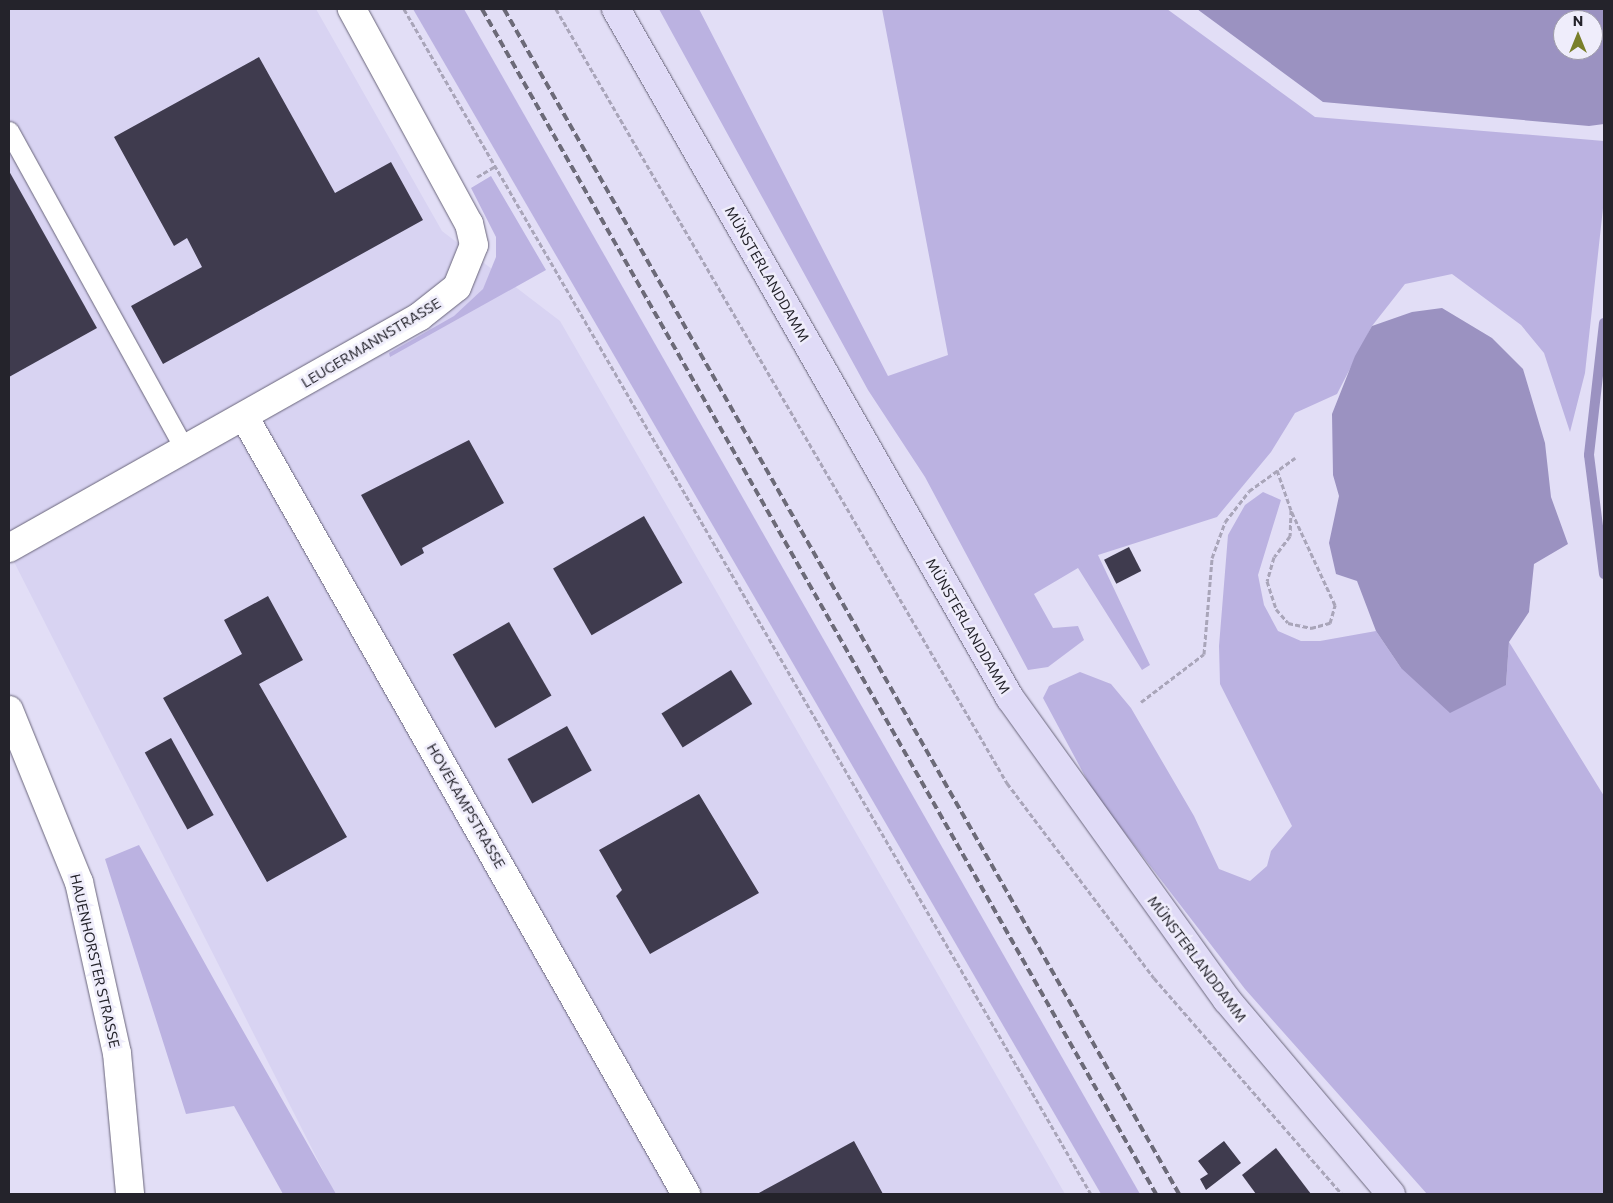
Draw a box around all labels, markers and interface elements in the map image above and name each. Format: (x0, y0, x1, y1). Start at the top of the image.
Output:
north arrow (1553, 10, 1603, 60)
text: N (1573, 12, 1583, 29)
street label: MÜNSTERLANDDAMM (721, 203, 813, 345)
street label: LEUGERMANNSTRASSE (298, 295, 444, 391)
street label: MÜNSTERLANDDAMM (922, 555, 1014, 697)
street label: HOVEKAMPSTRASSE (423, 740, 509, 872)
street label: HAUENHORSTER STRASSE (67, 872, 123, 1050)
street label: MÜNSTERLANDDAMM (1144, 893, 1250, 1025)

